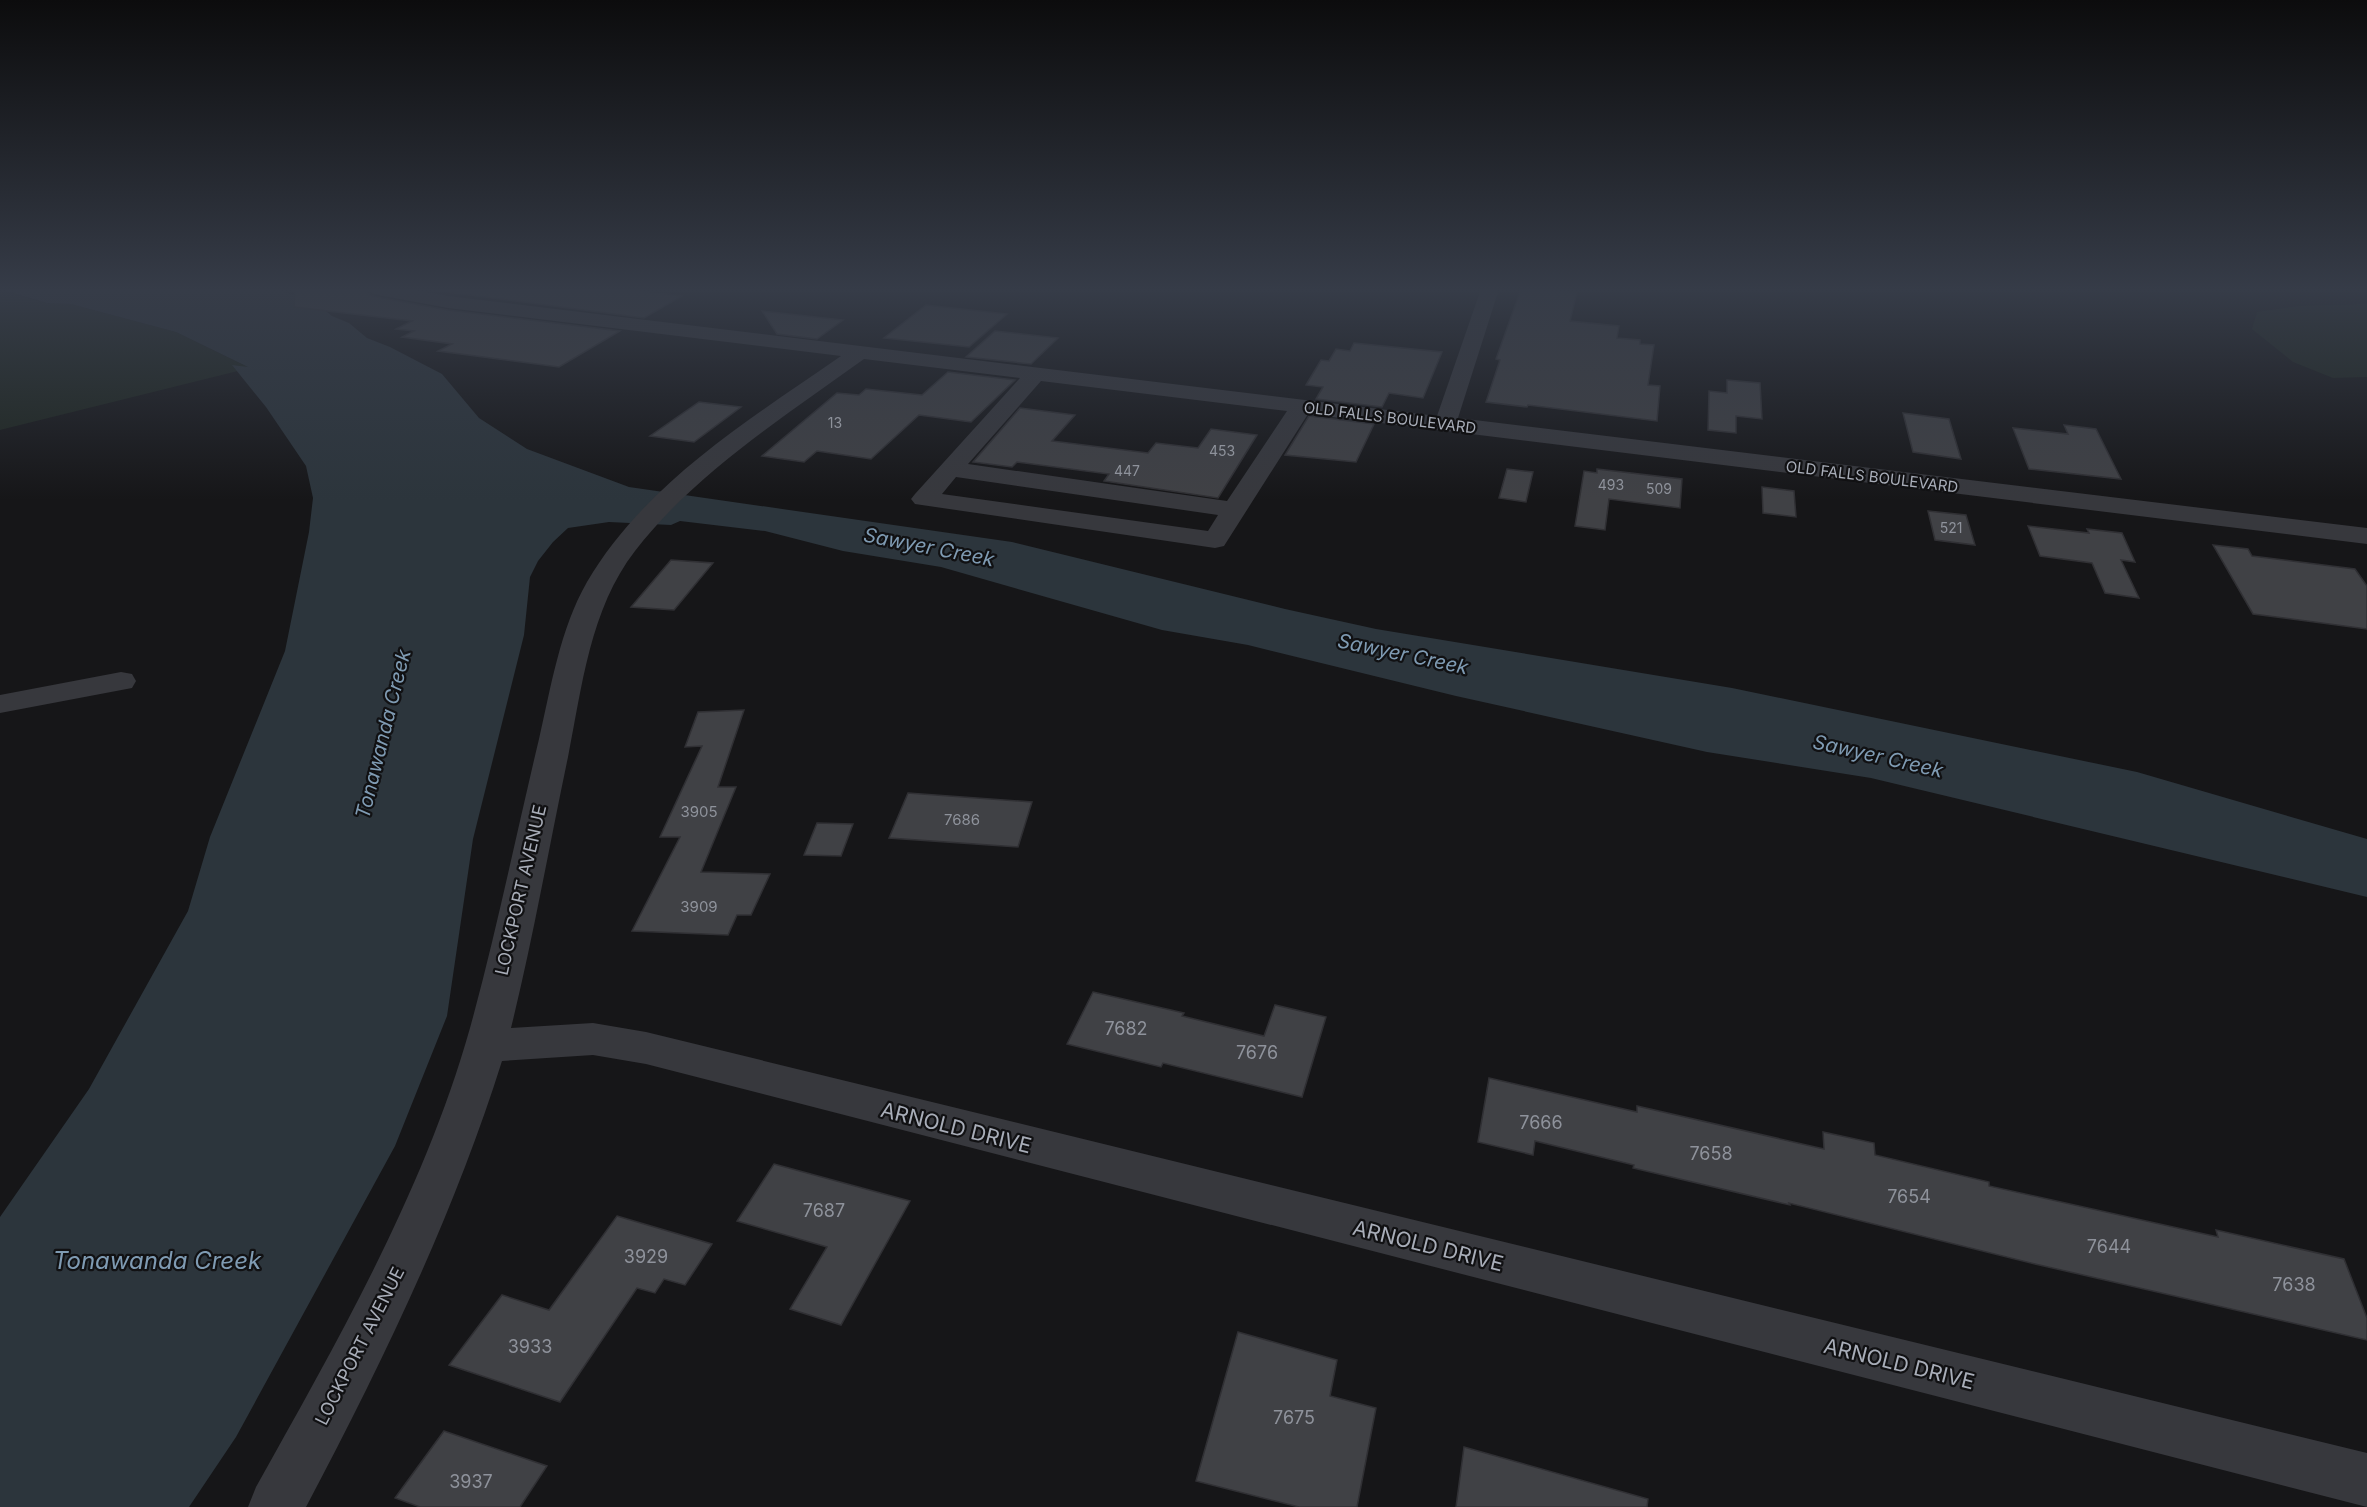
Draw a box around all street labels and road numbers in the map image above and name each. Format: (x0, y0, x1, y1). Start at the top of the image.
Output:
street label: OLD FALLS BOULEVARD (1303, 397, 1477, 438)
street label: OLD FALLS BOULEVARD (1785, 456, 1959, 497)
street label: LOCKPORT AVENUE (491, 803, 550, 977)
street label: ARNOLD DRIVE (878, 1097, 1034, 1158)
street label: ARNOLD DRIVE (1350, 1215, 1506, 1276)
street label: LOCKPORT AVENUE (311, 1263, 408, 1428)
street label: ARNOLD DRIVE (1821, 1333, 1977, 1394)

